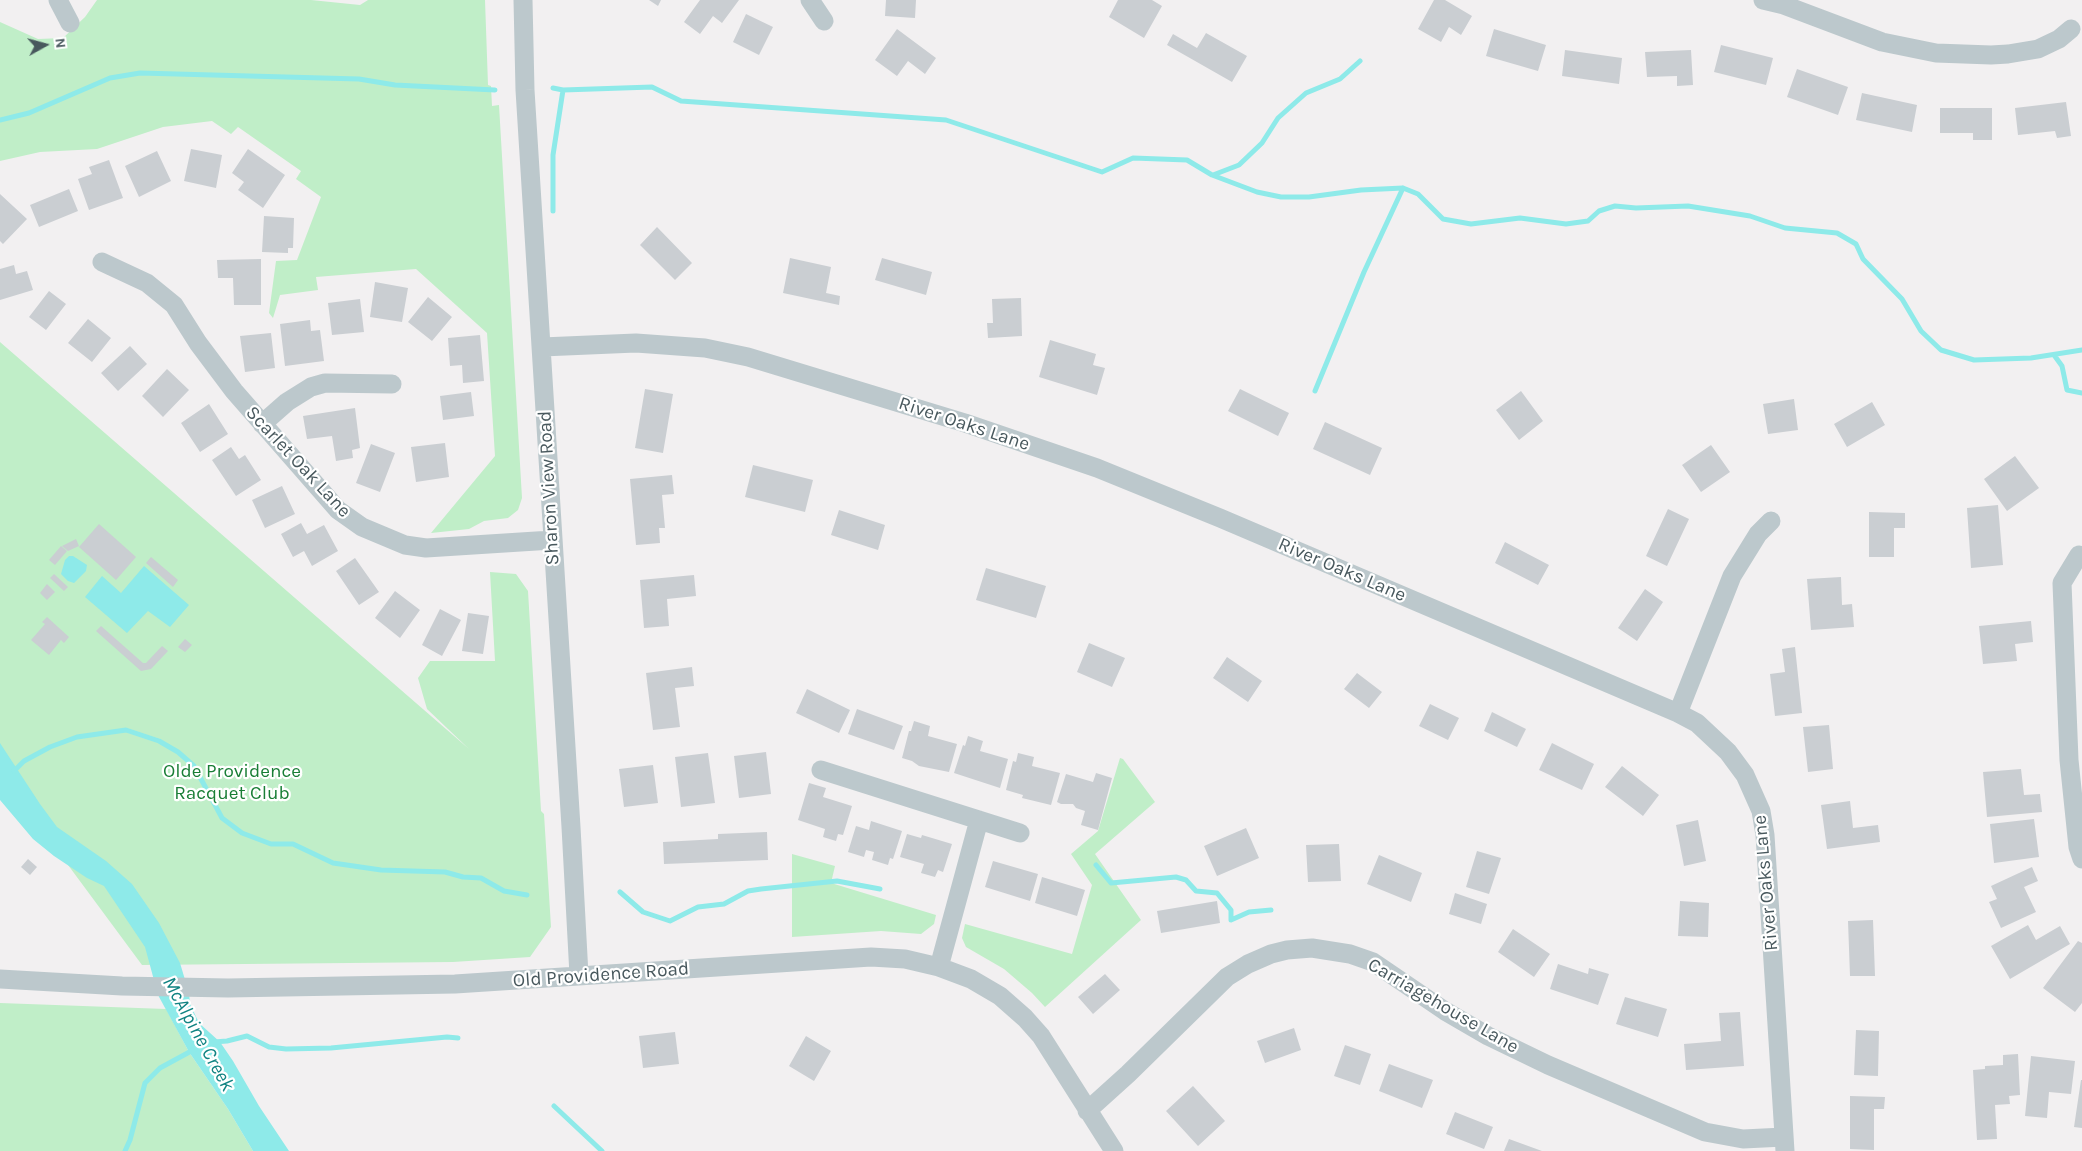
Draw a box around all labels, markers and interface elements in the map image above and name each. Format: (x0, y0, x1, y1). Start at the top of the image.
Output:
north arrow (20, 20, 70, 70)
text: N (51, 37, 69, 49)
street label: River Oaks Lane (896, 392, 1032, 456)
street label: Scarlet Oak Lane (241, 402, 355, 522)
street label: Sharon View Road (534, 410, 564, 566)
street label: River Oaks Lane (1275, 533, 1409, 607)
park label: Olde Providence Racquet Club (163, 761, 301, 805)
street label: River Oaks Lane (1749, 814, 1783, 952)
street label: Carriagehouse Lane (1363, 953, 1523, 1059)
street label: Old Providence Road (512, 957, 690, 993)
water label: McAlpine Creek (157, 973, 239, 1095)

